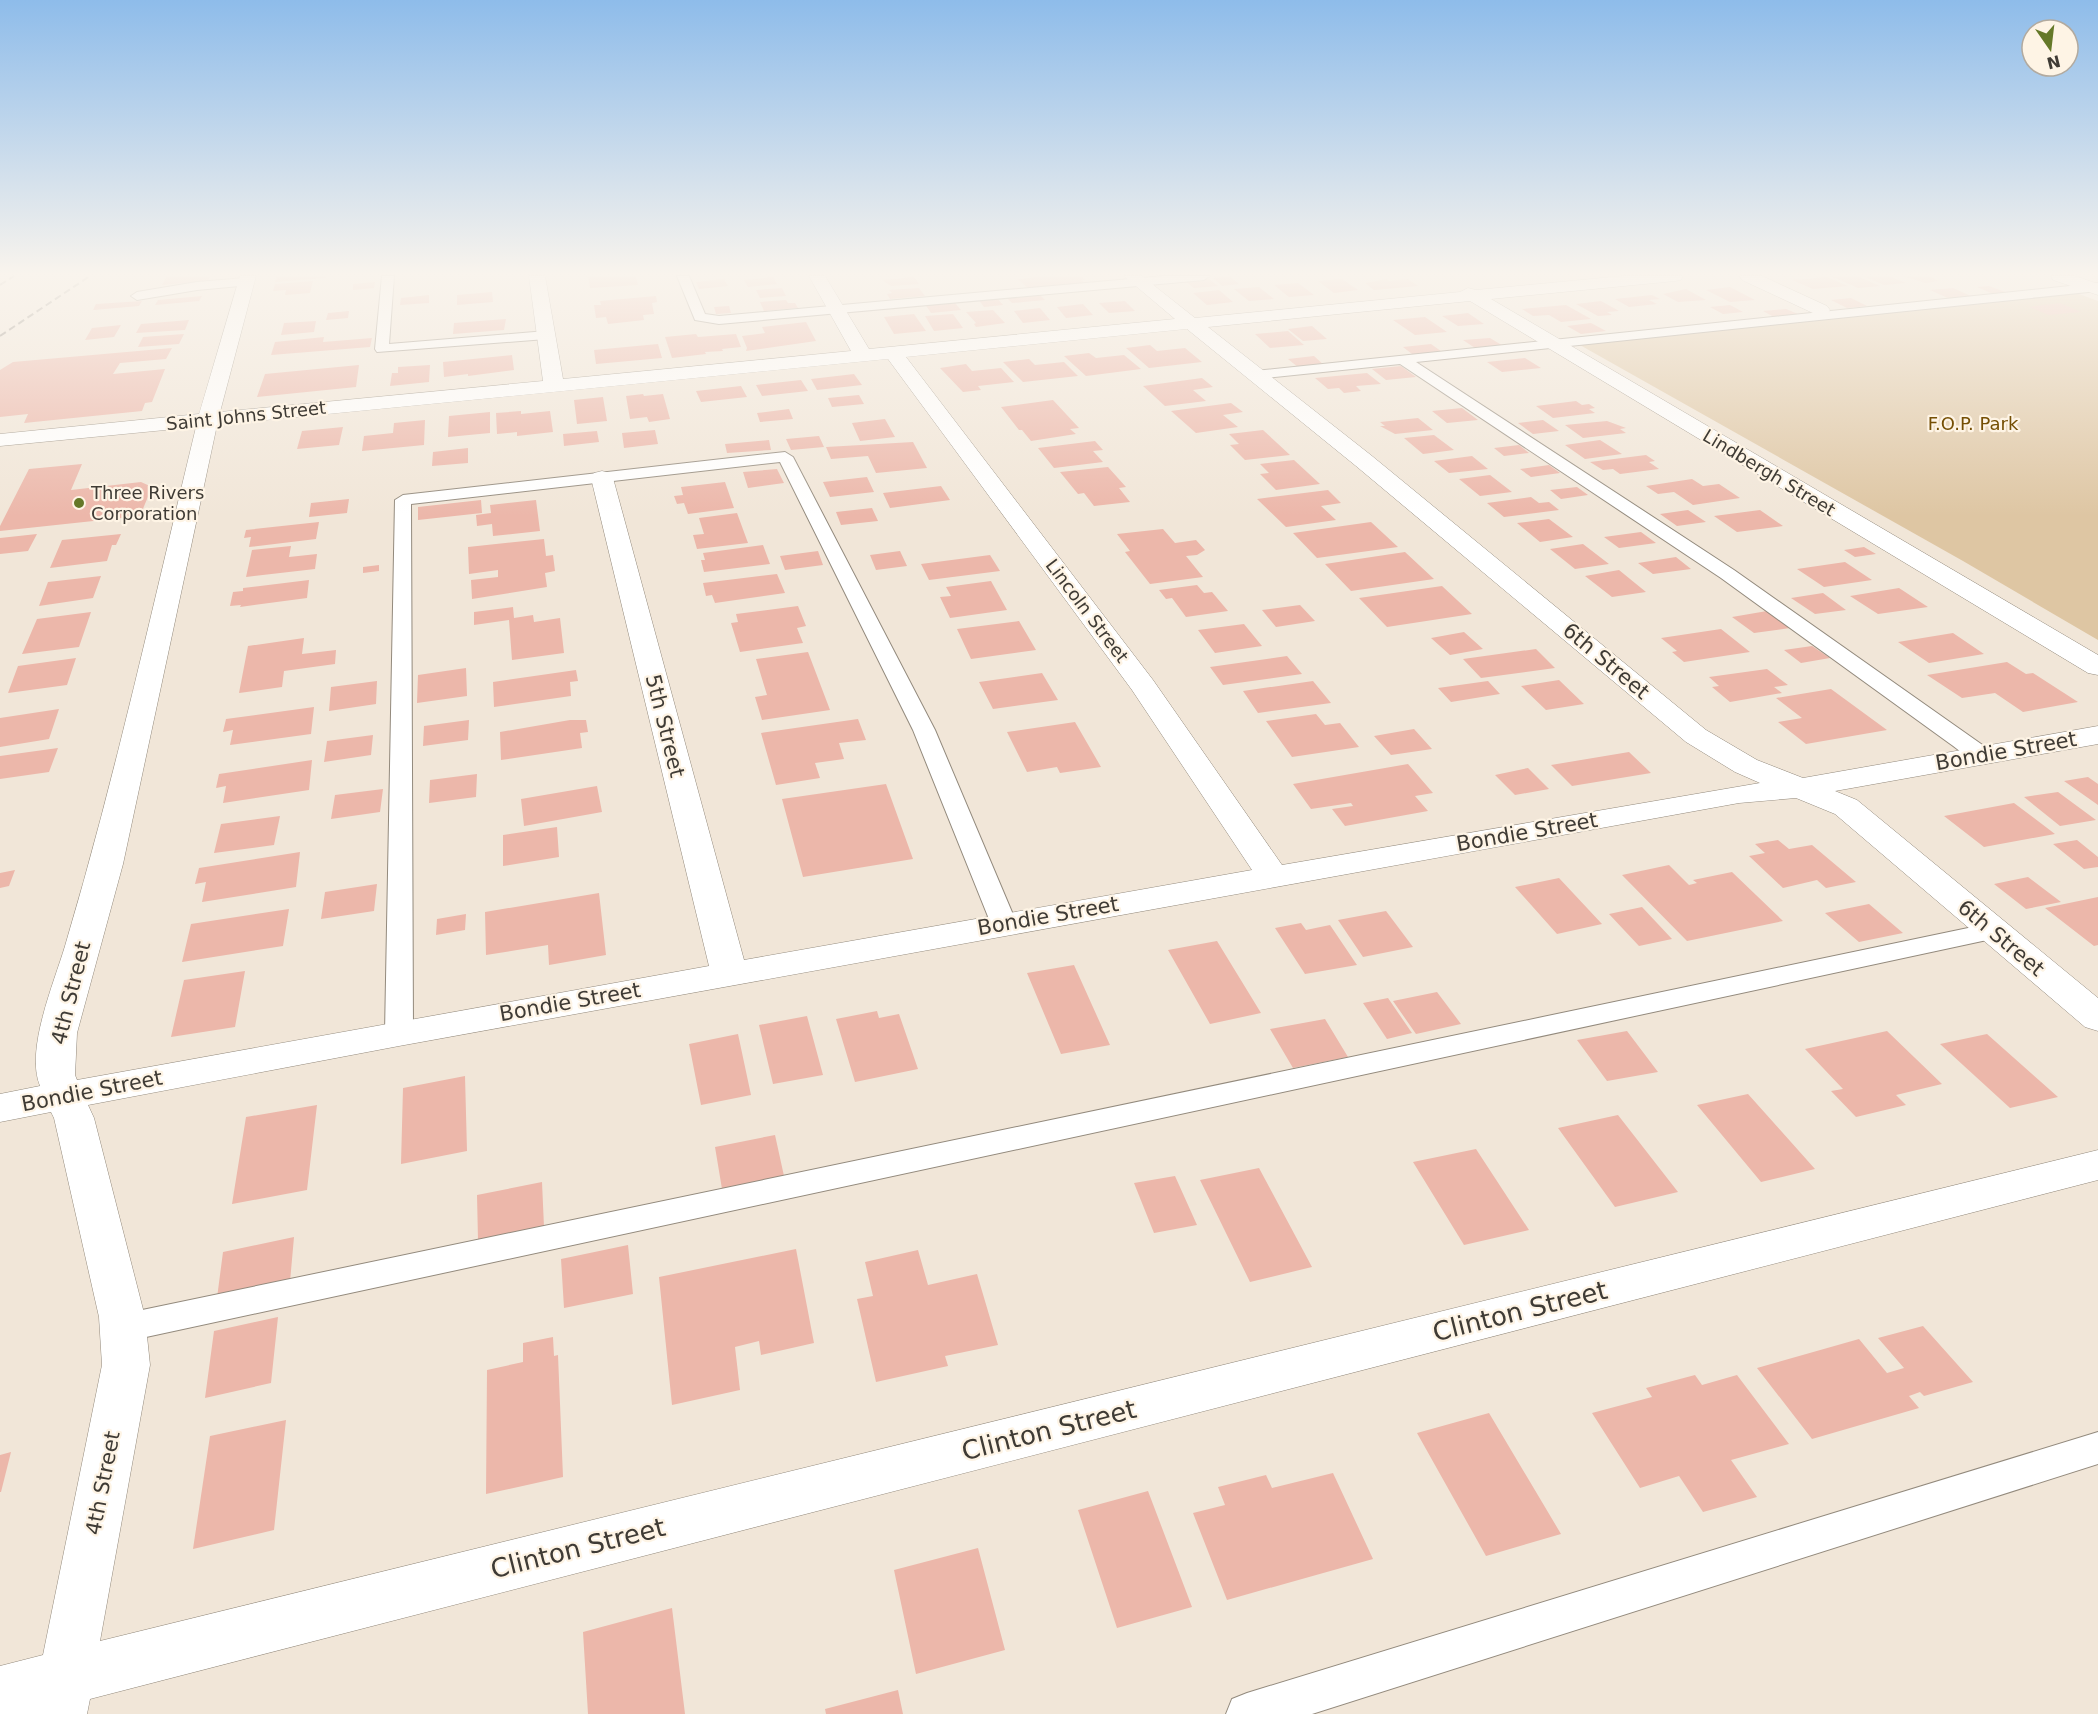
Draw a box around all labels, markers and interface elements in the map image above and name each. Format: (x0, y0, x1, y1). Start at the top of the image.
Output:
north arrow (2020, 18, 2080, 78)
text: N (2045, 51, 2062, 73)
street label: Saint Johns Street (165, 397, 327, 434)
park label: F.O.P. Park (1928, 413, 2019, 434)
street label: Lindbergh Street (1699, 425, 1839, 520)
place label: Three Rivers Corporation (90, 482, 204, 524)
marker: Three Rivers Corporation (72, 496, 86, 510)
street label: Lincoln Street (1042, 555, 1133, 667)
street label: 6th Street (1558, 618, 1654, 704)
street label: 5th Street (641, 672, 689, 780)
street label: Bondie Street (1933, 727, 2079, 775)
street label: Bondie Street (1454, 808, 1600, 856)
street label: Bondie Street (975, 892, 1121, 940)
street label: 6th Street (1953, 895, 2049, 981)
street label: 4th Street (47, 939, 95, 1047)
street label: Bondie Street (497, 978, 643, 1026)
street label: Bondie Street (19, 1066, 165, 1116)
street label: Clinton Street (1430, 1275, 1610, 1347)
street label: Clinton Street (959, 1394, 1139, 1466)
street label: 4th Street (81, 1429, 125, 1537)
street label: Clinton Street (488, 1512, 668, 1584)

